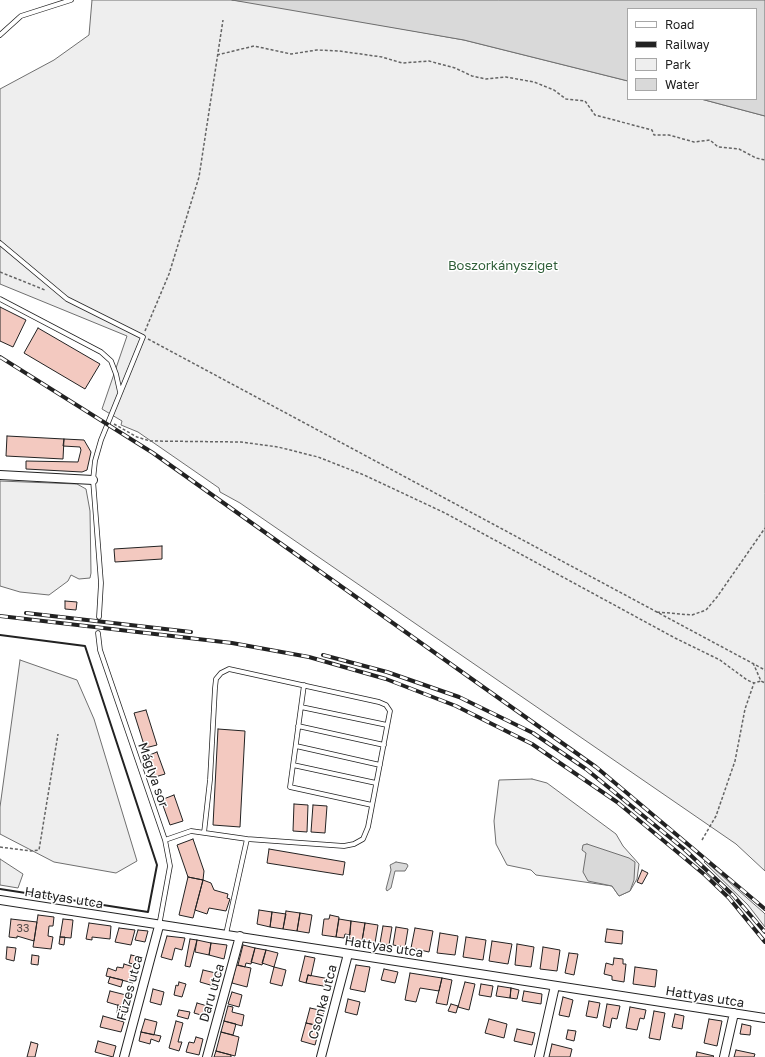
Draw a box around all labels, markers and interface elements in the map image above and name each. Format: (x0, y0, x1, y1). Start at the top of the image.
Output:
legend (627, 8, 757, 100)
text: Road (665, 17, 694, 32)
text: Railway (665, 37, 710, 52)
text: Park (665, 57, 691, 72)
text: Water (665, 77, 699, 92)
park label: Boszorkánysziget (448, 258, 558, 274)
street label: Máglya sor (135, 740, 171, 810)
street label: Hattyas utca (24, 884, 104, 912)
house number: 33 (17, 922, 29, 936)
street label: Hattyas utca (344, 933, 424, 961)
street label: Füzes utca (114, 953, 146, 1023)
street label: Daru utca (196, 962, 228, 1024)
street label: Csonka utca (306, 963, 340, 1041)
street label: Hattyas utca (665, 983, 745, 1011)

